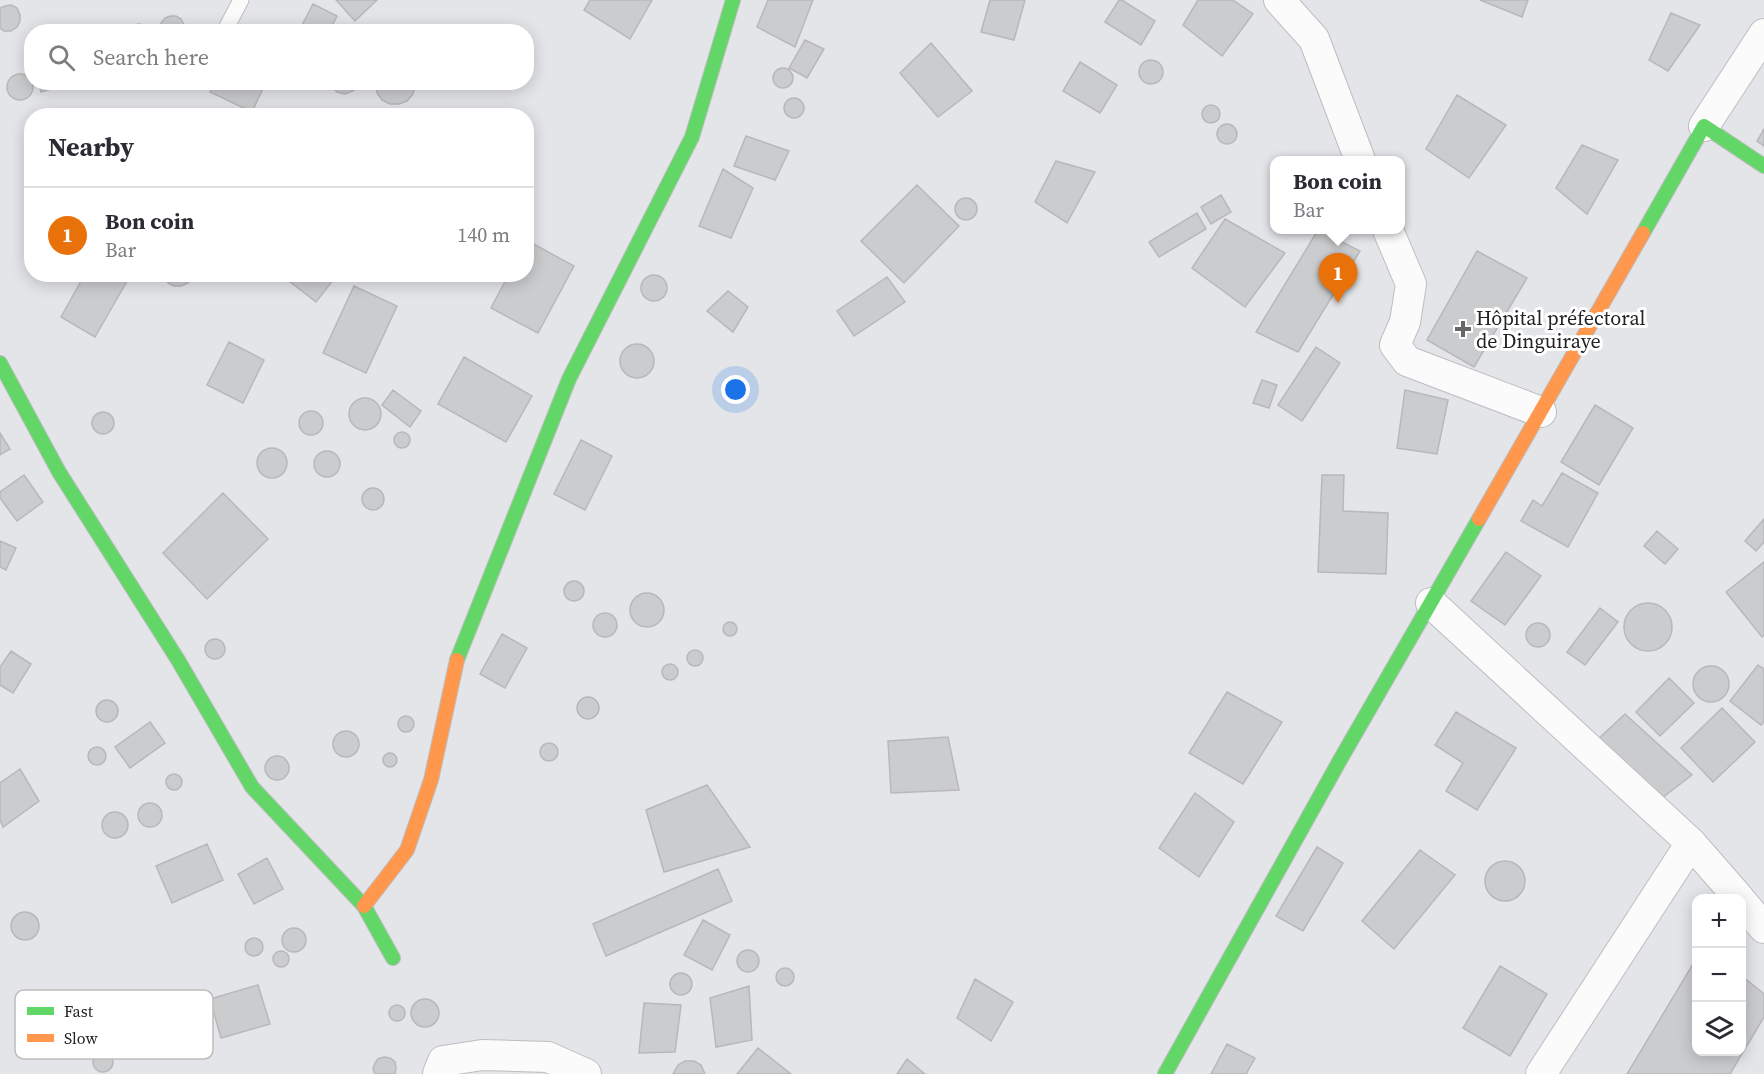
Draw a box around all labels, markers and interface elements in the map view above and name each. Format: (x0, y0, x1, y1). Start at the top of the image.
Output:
search box (24, 24, 534, 90)
icon: search (45, 41, 78, 74)
text: Search here (93, 42, 209, 72)
text: Nearby (48, 129, 134, 165)
popup (1270, 156, 1405, 234)
text: Bon coin (1293, 166, 1382, 196)
text: Bar (1293, 196, 1324, 224)
text: Bon coin (105, 206, 194, 236)
text: 1 (62, 221, 73, 249)
text: 140 m (457, 221, 510, 249)
text: Bar (105, 236, 136, 264)
pin: 1 (1318, 254, 1358, 303)
place label: Hôpital préfectoral de Dinguiraye (1476, 304, 1646, 355)
marker: Hôpital préfectoral de Dinguiraye (1454, 320, 1472, 338)
your location (721, 375, 750, 404)
map controls (1692, 894, 1746, 1056)
button: + (1692, 894, 1746, 948)
button: − (1692, 948, 1746, 1002)
legend (15, 990, 213, 1059)
text: Fast (64, 1000, 94, 1022)
button: layers (1692, 1002, 1746, 1056)
text: Slow (64, 1027, 99, 1049)

